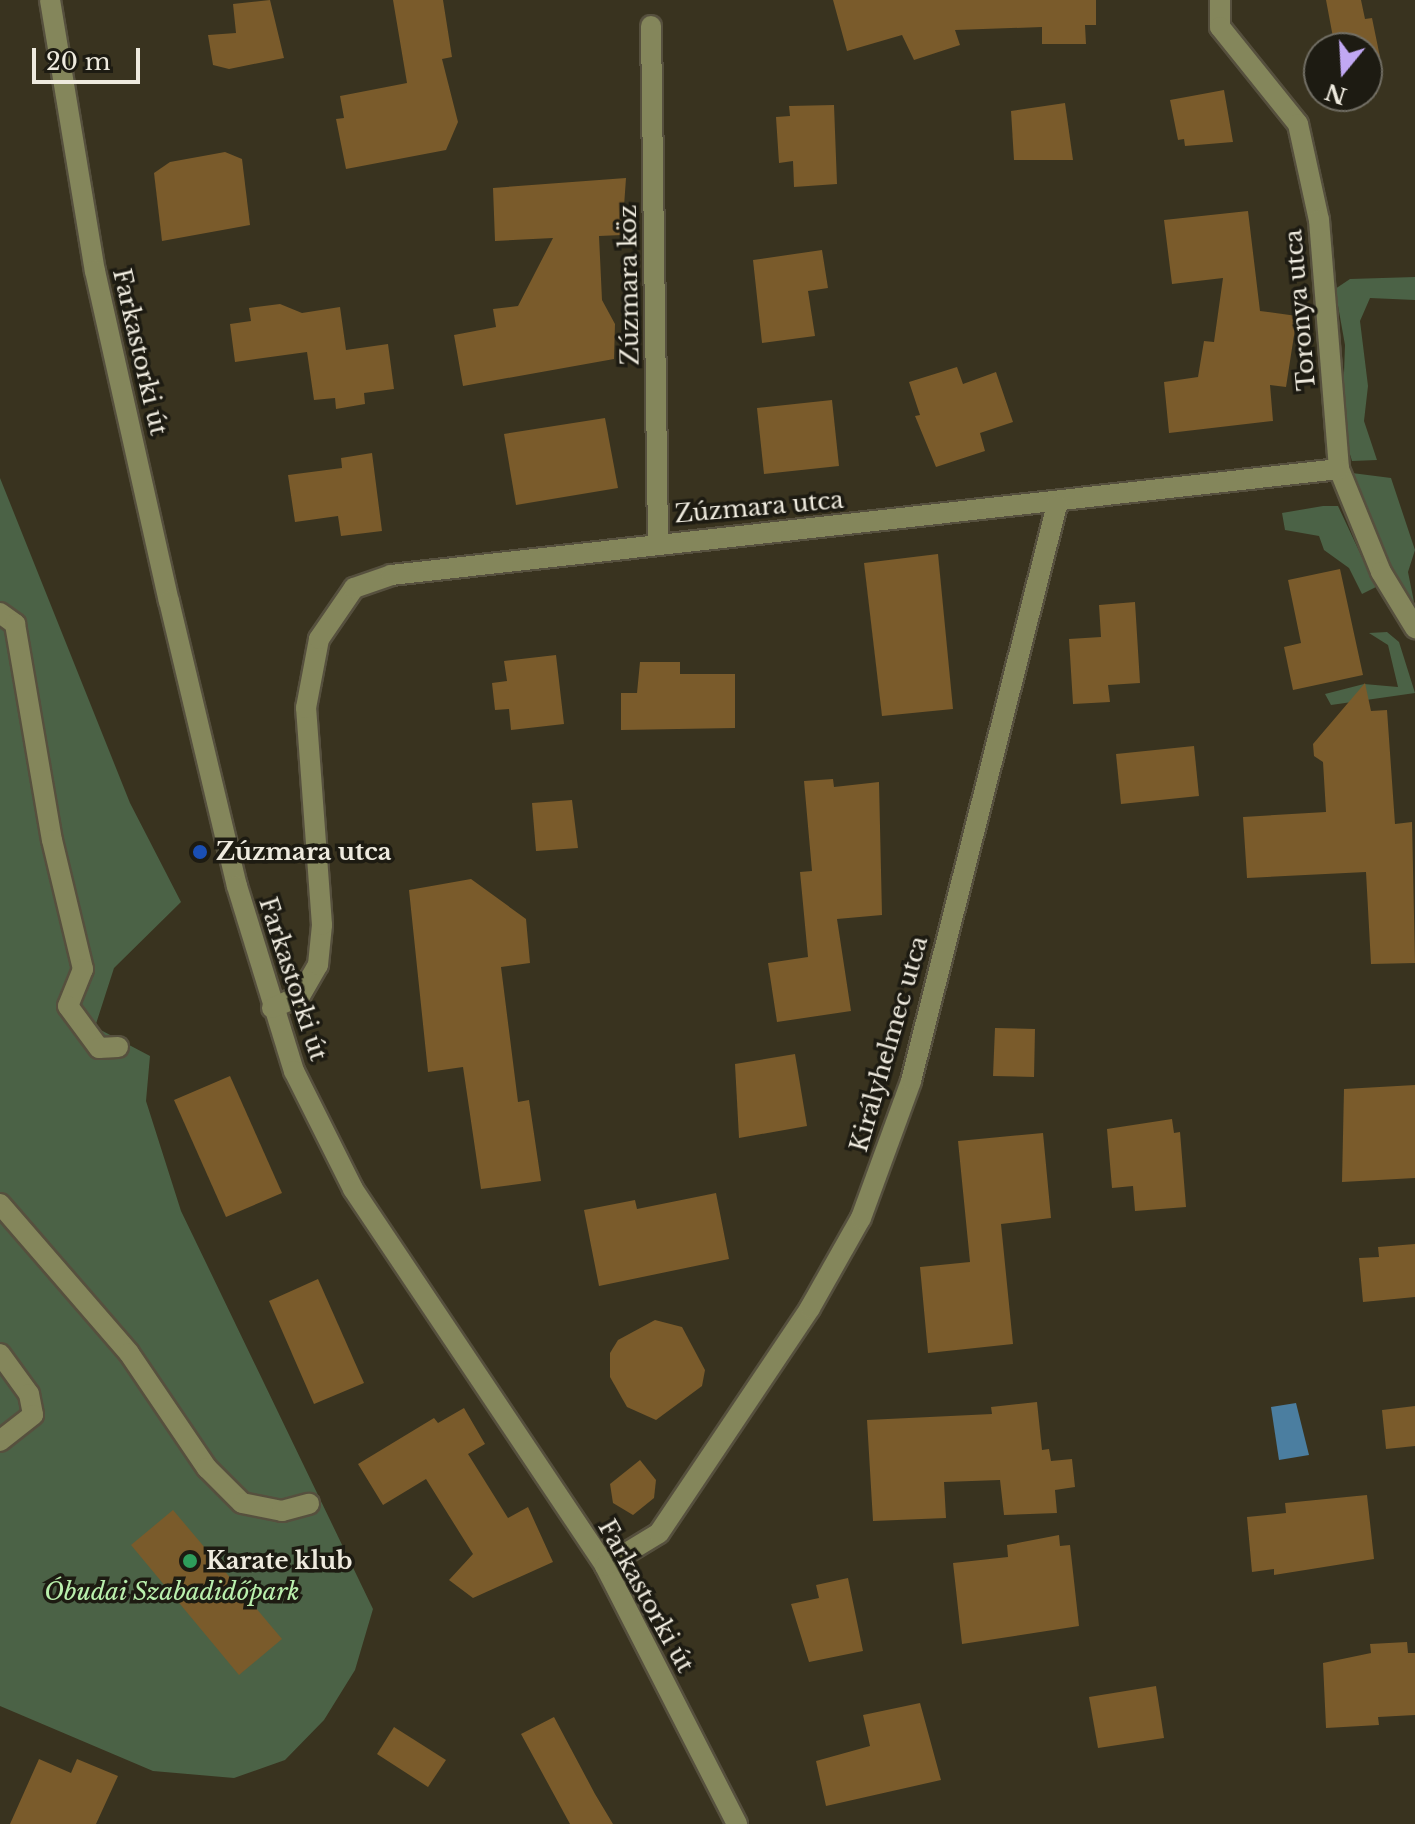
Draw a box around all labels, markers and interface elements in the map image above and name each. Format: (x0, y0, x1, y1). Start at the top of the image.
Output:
scale bar (36, 32, 144, 82)
north arrow (1303, 32, 1383, 112)
text: 20 m (46, 47, 111, 76)
text: N (1322, 77, 1350, 109)
street label: Zúzmara köz (613, 204, 645, 366)
street label: Toronya utca (1279, 228, 1321, 392)
street label: Farkastorki út (107, 266, 173, 438)
street label: Zúzmara utca (673, 485, 845, 529)
place label: Zúzmara utca (216, 838, 391, 866)
marker: Zúzmara utca (191, 843, 209, 861)
street label: Farkastorki út (253, 894, 333, 1064)
street label: Királyhelmec utca (844, 933, 934, 1155)
street label: Farkastorki út (592, 1515, 700, 1677)
place label: Karate klub (206, 1547, 352, 1575)
marker: Karate klub (181, 1552, 199, 1570)
park label: Óbudai Szabadidőpark (44, 1578, 300, 1606)

